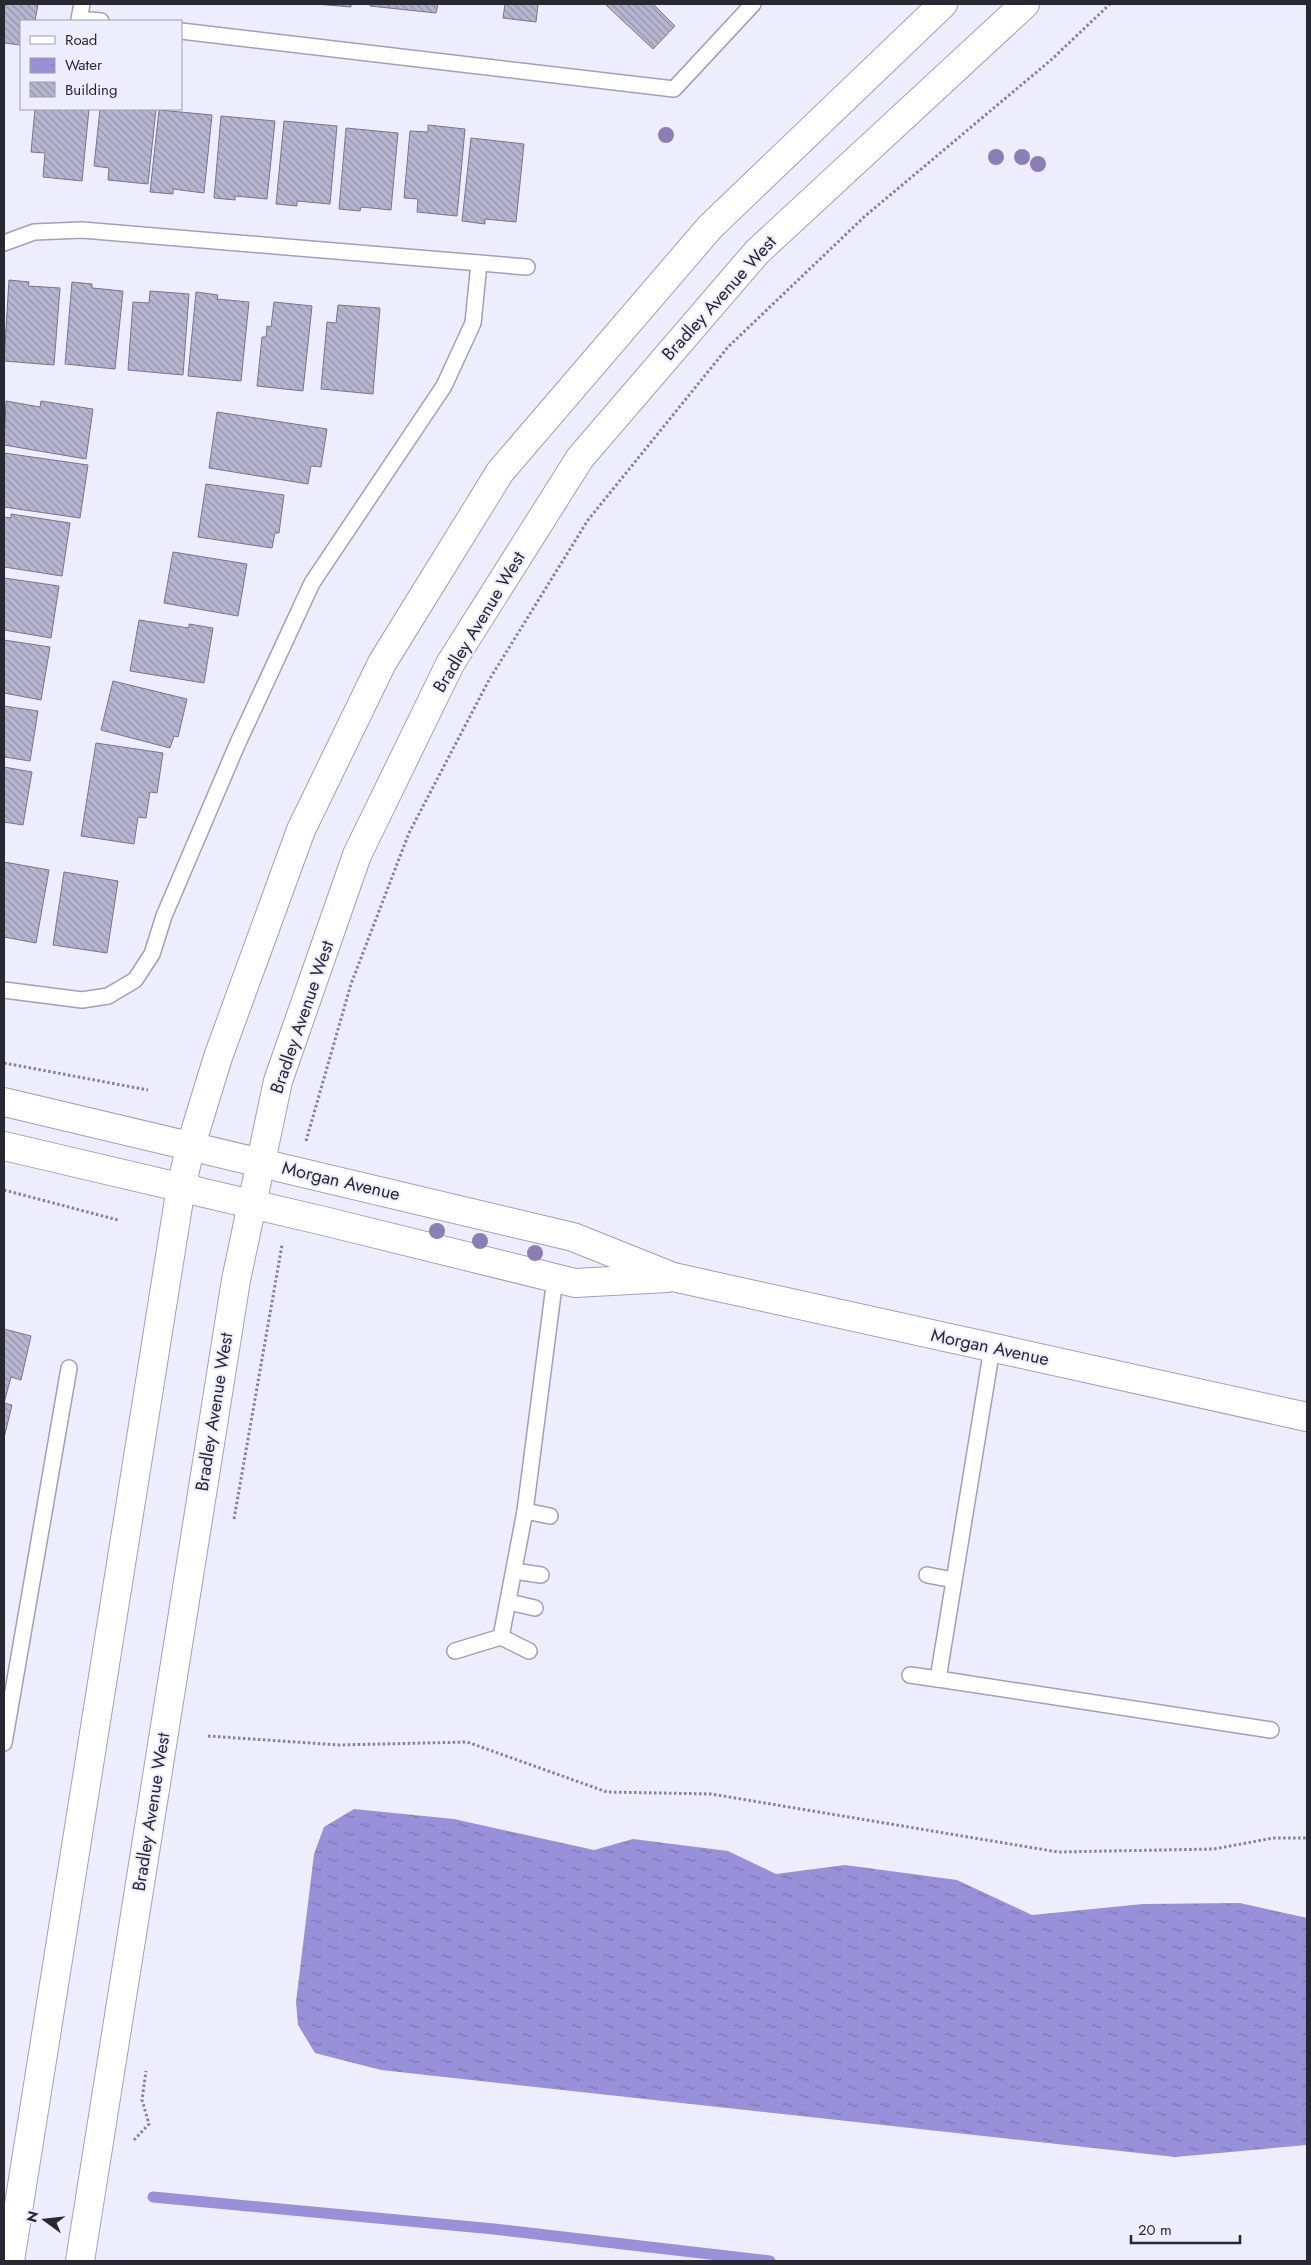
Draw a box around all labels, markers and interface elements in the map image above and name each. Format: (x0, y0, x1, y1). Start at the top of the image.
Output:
legend (20, 20, 182, 110)
text: Road (65, 29, 97, 51)
text: Water (65, 54, 103, 76)
text: Building (65, 79, 117, 101)
street label: Bradley Avenue West (656, 229, 783, 366)
street label: Bradley Avenue West (427, 546, 532, 697)
street label: Bradley Avenue West (264, 936, 341, 1097)
street label: Morgan Avenue (280, 1155, 402, 1207)
street label: Morgan Avenue (929, 1322, 1051, 1372)
street label: Bradley Avenue West (189, 1330, 239, 1493)
street label: Bradley Avenue West (126, 1730, 176, 1893)
north arrow (20, 2195, 70, 2245)
text: N (21, 2209, 44, 2225)
scale bar (1131, 2212, 1240, 2244)
text: 20 m (1138, 2219, 1172, 2241)

